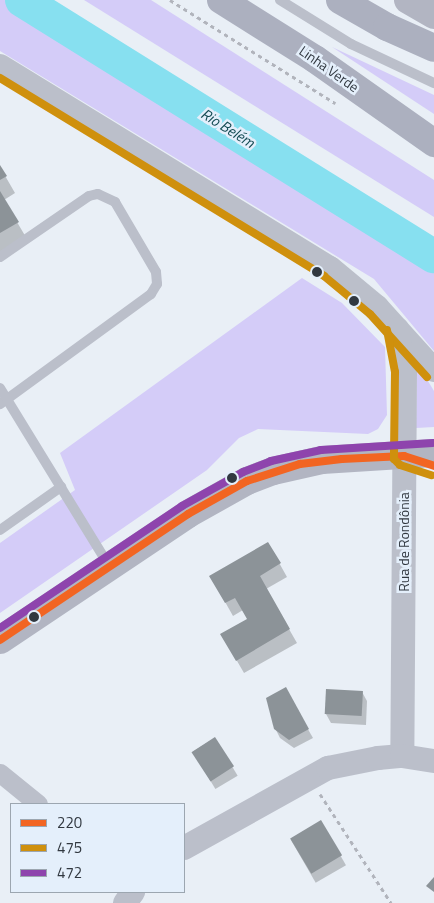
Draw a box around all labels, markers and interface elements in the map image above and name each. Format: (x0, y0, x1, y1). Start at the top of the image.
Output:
street label: Linha Verde (296, 42, 362, 96)
water label: Rio Belém (198, 105, 258, 151)
unlabelled marker (312, 267, 322, 277)
unlabelled marker (349, 296, 359, 306)
unlabelled marker (227, 473, 237, 483)
street label: Rua de Rondônia (396, 492, 412, 592)
unlabelled marker (29, 612, 39, 622)
legend (10, 803, 185, 893)
text: 220 (57, 811, 82, 834)
text: 475 (57, 836, 82, 859)
text: 472 (57, 861, 82, 884)

